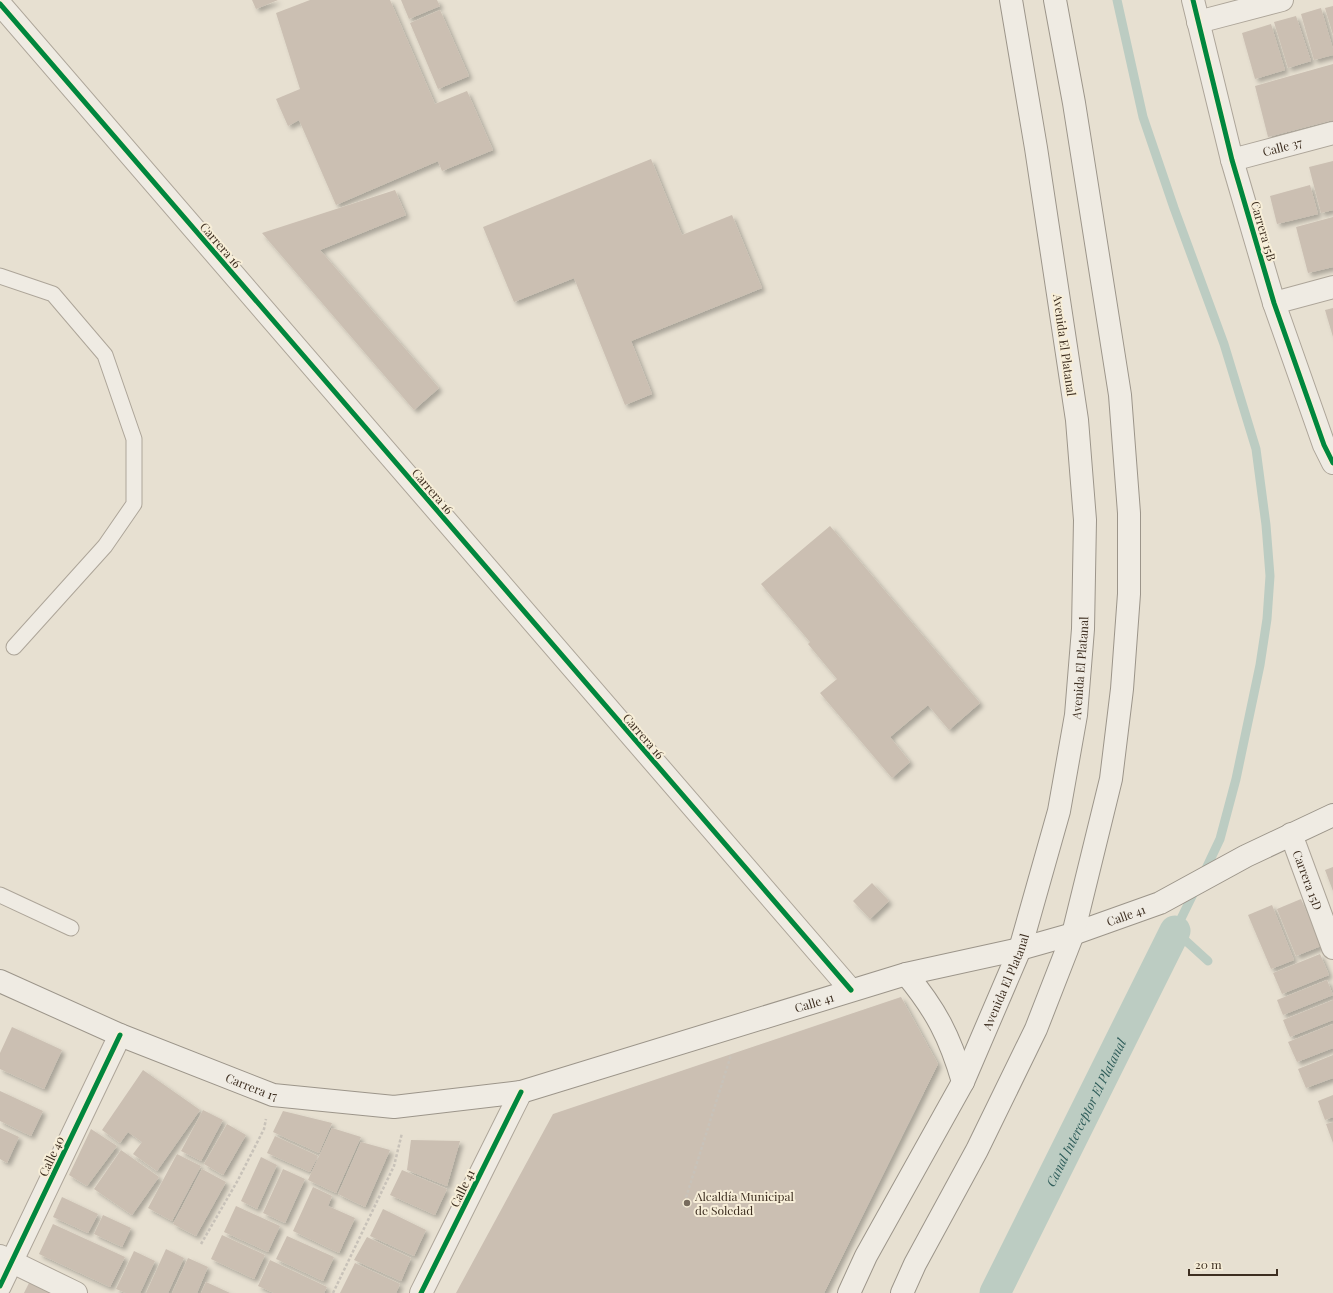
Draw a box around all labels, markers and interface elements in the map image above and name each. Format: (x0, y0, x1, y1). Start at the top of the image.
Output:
street label: Calle 37 (1261, 134, 1304, 160)
street label: Carrera 15B (1248, 199, 1280, 263)
street label: Carrera 16 (197, 219, 245, 271)
street label: Avenida El Platanal (1050, 292, 1080, 398)
street label: Carrera 16 (409, 465, 457, 517)
street label: Avenida El Platanal (1067, 616, 1091, 721)
street label: Carrera 16 (620, 710, 668, 762)
street label: Carrera 15D (1290, 848, 1326, 913)
street label: Calle 41 (1104, 901, 1148, 929)
street label: Avenida El Platanal (978, 931, 1032, 1033)
street label: Calle 41 (793, 988, 836, 1016)
water label: Canal Interceptor El Platanal (1041, 1034, 1129, 1189)
street label: Carrera 17 (223, 1069, 278, 1103)
street label: Calle 40 (35, 1133, 67, 1179)
street label: Calle 41 (446, 1166, 478, 1210)
place label: Alcaldía Municipal de Soledad (694, 1188, 795, 1218)
marker: Alcaldía Municipal de Soledad (682, 1198, 692, 1208)
scale bar (1189, 1251, 1277, 1277)
text: 20 m (1195, 1256, 1222, 1272)

